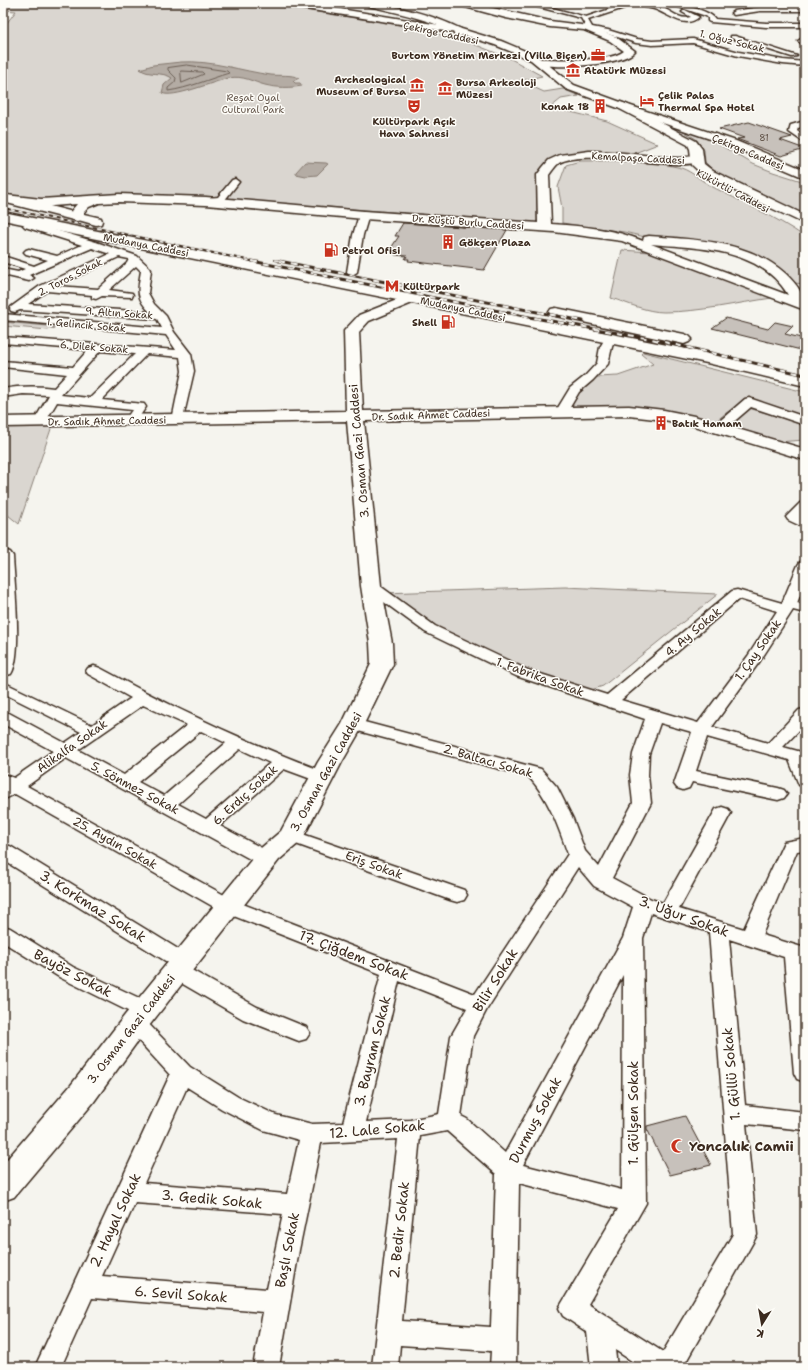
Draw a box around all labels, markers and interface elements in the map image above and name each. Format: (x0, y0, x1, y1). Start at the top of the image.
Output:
street label: Çekirge Caddesi (402, 19, 480, 47)
street label: 1. Oğuz Sokak (698, 27, 766, 55)
office icon: Burtom Yönetim Merkezi (Villa Biçen) (590, 47, 606, 63)
place label: Burtom Yönetim Merkezi (Villa Biçen) (392, 49, 587, 62)
museum icon: Atatürk Müzesi (565, 62, 581, 78)
place label: Atatürk Müzesi (584, 64, 666, 77)
place label: Archeological Museum of Bursa (316, 73, 407, 98)
place label: Bursa Arkeoloji Müzesi (456, 76, 536, 101)
museum icon: Archeological Museum of Bursa (409, 77, 425, 93)
museum icon: Bursa Arkeoloji Müzesi (437, 80, 453, 96)
place label: Çelik Palas Thermal Spa Hotel (658, 89, 755, 114)
park label: Reşat Oyal Cultural Park (222, 91, 285, 116)
hotel icon: Çelik Palas Thermal Spa Hotel (639, 93, 655, 109)
theatre icon: Kültürpark Açık Hava Sahnesi (406, 98, 422, 114)
building icon: Konak 18 (592, 98, 608, 114)
place label: Konak 18 (541, 100, 589, 113)
place label: Kültürpark Açık Hava Sahnesi (373, 115, 456, 140)
street label: Çekirge Caddesi (710, 131, 786, 173)
house number: 81 (759, 132, 769, 144)
street label: Kemalpaşa Caddesi (591, 149, 685, 167)
street label: Kükürtlü Caddesi (694, 166, 772, 216)
street label: Dr. Rüştü Burlu Caddesi (412, 212, 525, 232)
street label: Mudanya Caddesi (102, 230, 190, 260)
building icon: Gökçen Plaza (440, 234, 456, 250)
place label: Gökçen Plaza (459, 236, 531, 249)
fuel station icon: Petrol Ofisi (323, 242, 339, 258)
place label: Petrol Ofisi (342, 244, 400, 257)
street label: 2. Toros Sokak (36, 255, 105, 299)
metro station icon: Kültürpark (384, 278, 400, 294)
place label: Kültürpark (403, 280, 461, 293)
street label: Mudanya Caddesi (419, 294, 507, 324)
street label: 9. Altın Sokak (85, 304, 154, 322)
fuel station icon: Shell (440, 314, 456, 330)
street label: 1. Gelincik Sokak (46, 315, 127, 335)
place label: Shell (412, 316, 438, 329)
street label: 6. Dilek Sokak (59, 338, 129, 356)
street label: 3. Osman Gazi Caddesi (345, 383, 373, 519)
street label: Dr. Sadık Ahmet Caddesi (371, 406, 491, 424)
street label: Dr. Sadık Ahmet Caddesi (48, 413, 167, 429)
building icon: Batık Hamam (653, 415, 669, 431)
place label: Batık Hamam (672, 417, 742, 430)
street label: 4. Ay Sokak (661, 604, 725, 660)
street label: 1. Çay Sokak (731, 616, 785, 684)
street label: 1. Fabrika Sokak (494, 654, 587, 700)
street label: 3. Osman Gazi Caddesi (286, 709, 366, 835)
street label: Alikalfa Sokak (33, 716, 111, 776)
street label: 2. Baltacı Sokak (441, 740, 535, 782)
street label: 5. Sönmez Sokak (88, 758, 182, 818)
street label: 6. Erdıç Sokak (209, 761, 281, 829)
street label: 25. Aydın Sokak (70, 813, 160, 873)
street label: Eriş Sokak (343, 847, 405, 883)
street label: 3. Korkmaz Sokak (36, 866, 150, 946)
street label: 3. Uğur Sokak (636, 891, 732, 941)
street label: 17. Çiğdem Sokak (297, 926, 411, 984)
street label: Bayöz Sokak (31, 945, 115, 1001)
street label: Bilir Sokak (468, 945, 522, 1015)
street label: 3. Osman Gazi Caddesi (83, 971, 179, 1087)
street label: 3. Bayram Sokak (350, 994, 394, 1108)
street label: 1. Güllü Sokak (718, 1027, 744, 1121)
street label: 1. Gülşen Sokak (624, 1061, 642, 1165)
street label: Durmuş Sokak (505, 1074, 565, 1166)
street label: 12. Lale Sokak (328, 1116, 426, 1142)
place label: Yoncalık Camii (689, 1137, 794, 1155)
mosque icon: Yoncalık Camii (670, 1138, 686, 1154)
street label: 2. Hayal Sokak (85, 1170, 145, 1270)
street label: 2. Bedir Sokak (385, 1180, 413, 1280)
street label: 3. Gedik Sokak (161, 1186, 263, 1212)
street label: Başlı Sokak (271, 1211, 303, 1289)
street label: 6. Sevil Sokak (134, 1282, 228, 1306)
north arrow (742, 1304, 782, 1344)
text: K (755, 1325, 765, 1341)

